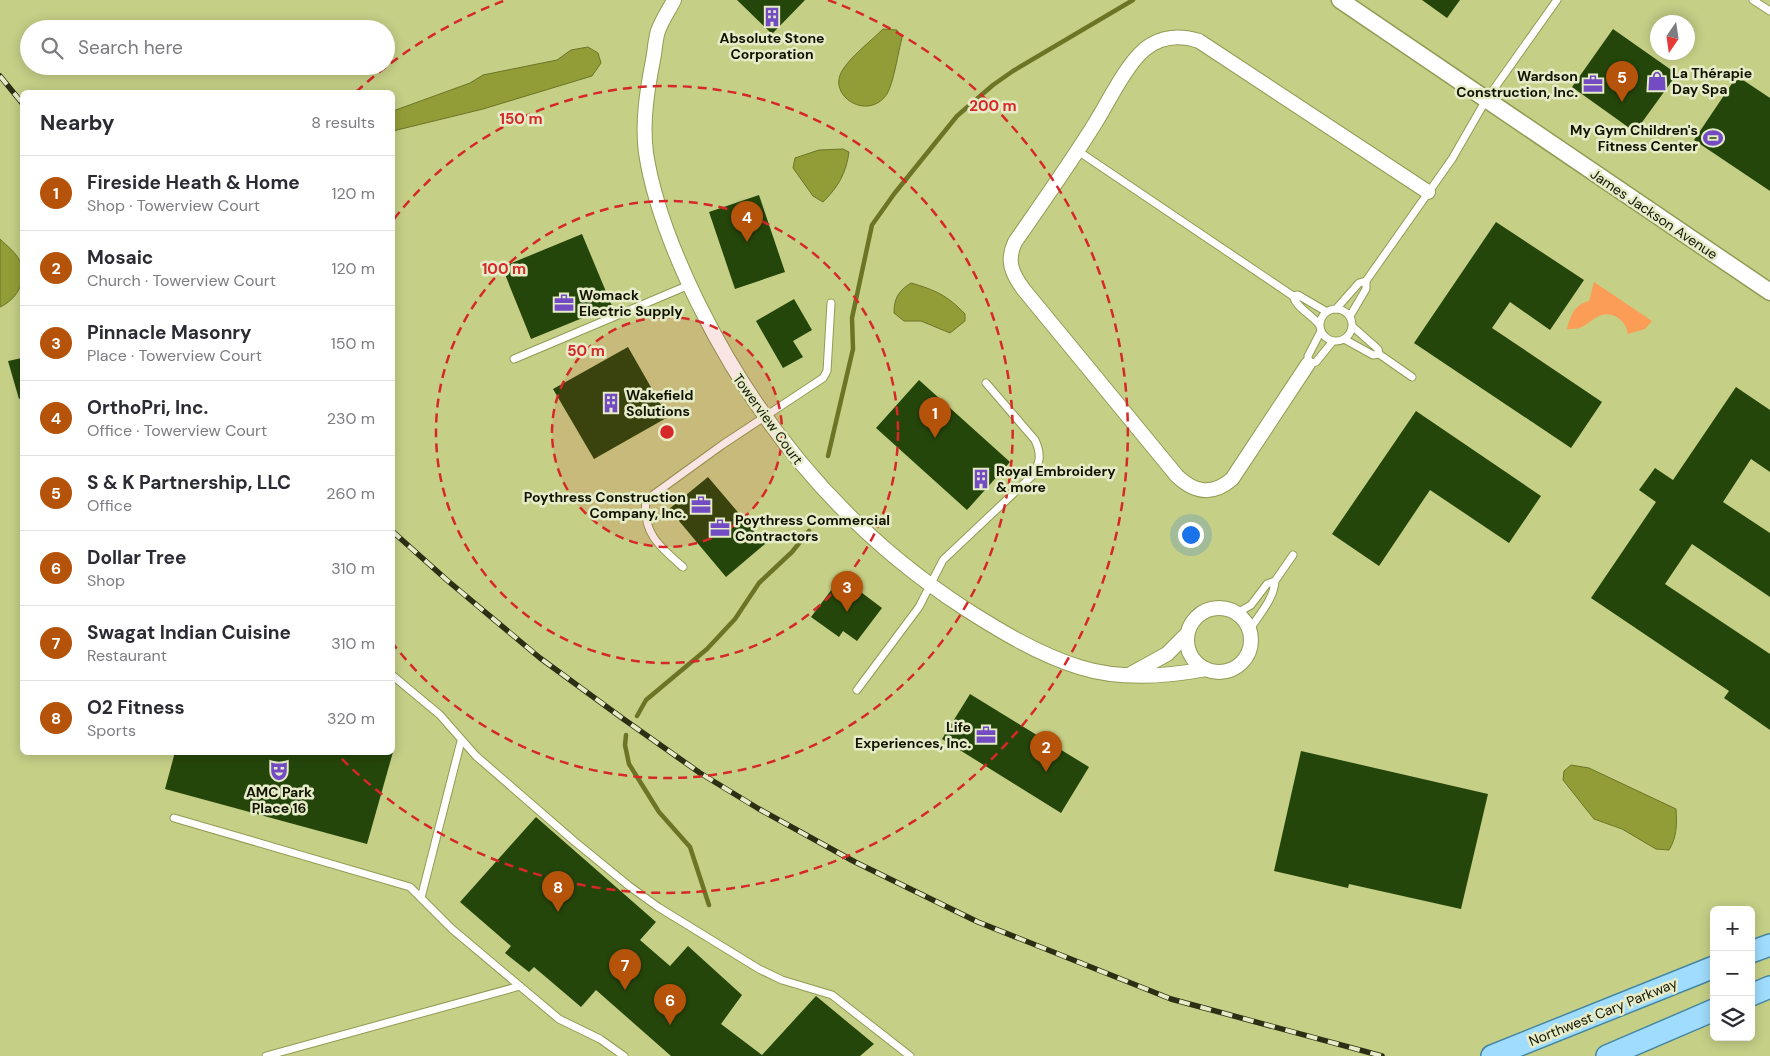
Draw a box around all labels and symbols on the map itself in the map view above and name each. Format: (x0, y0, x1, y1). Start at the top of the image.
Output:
building icon: Absolute Stone Corporation (761, 6, 783, 28)
north arrow (1650, 15, 1695, 60)
place label: Absolute Stone Corporation (720, 29, 825, 63)
pin: 5 (1606, 61, 1638, 102)
place label: La Thérapie Day Spa (1672, 64, 1752, 98)
place label: Wardson Construction, Inc. (1456, 67, 1578, 101)
shop icon: La Thérapie Day Spa (1646, 70, 1668, 92)
office icon: Wardson Construction, Inc. (1582, 73, 1604, 95)
text: 200 m (969, 96, 1017, 116)
text: 150 m (500, 109, 543, 129)
place label: My Gym Children's Fitness Center (1570, 121, 1698, 155)
sports icon: My Gym Children's Fitness Center (1702, 127, 1724, 149)
street label: James Jackson Avenue (1587, 165, 1721, 263)
pin: 4 (731, 201, 763, 242)
text: 100 m (482, 259, 526, 279)
place label: Womack Electric Supply (579, 286, 683, 320)
office icon: Womack Electric Supply (553, 292, 575, 314)
text: 50 m (567, 341, 605, 361)
street label: Towerview Court (729, 370, 807, 468)
place label: Wakefield Solutions (626, 386, 693, 420)
building icon: Wakefield Solutions (600, 392, 622, 414)
pin: 1 (919, 397, 951, 438)
centre of rings (658, 423, 676, 441)
place label: Royal Embroidery & more (996, 462, 1116, 496)
building icon: Royal Embroidery & more (970, 468, 992, 490)
place label: Poythress Construction Company, Inc. (524, 488, 686, 522)
office icon: Poythress Construction Company, Inc. (690, 494, 712, 516)
place label: Poythress Commercial Contractors (735, 511, 890, 545)
office icon: Poythress Commercial Contractors (709, 517, 731, 539)
your location (1178, 522, 1204, 548)
pin: 3 (831, 571, 863, 612)
place label: Life Experiences, Inc. (855, 718, 971, 752)
office icon: Life Experiences, Inc. (975, 724, 997, 746)
pin: 2 (1030, 731, 1062, 772)
theatre icon: AMC Park Place 16 (268, 760, 290, 782)
place label: AMC Park Place 16 (246, 783, 312, 817)
pin: 8 (542, 871, 574, 912)
pin: 7 (609, 949, 641, 990)
street label: Northwest Cary Parkway (1526, 974, 1680, 1050)
pin: 6 (654, 984, 686, 1025)

